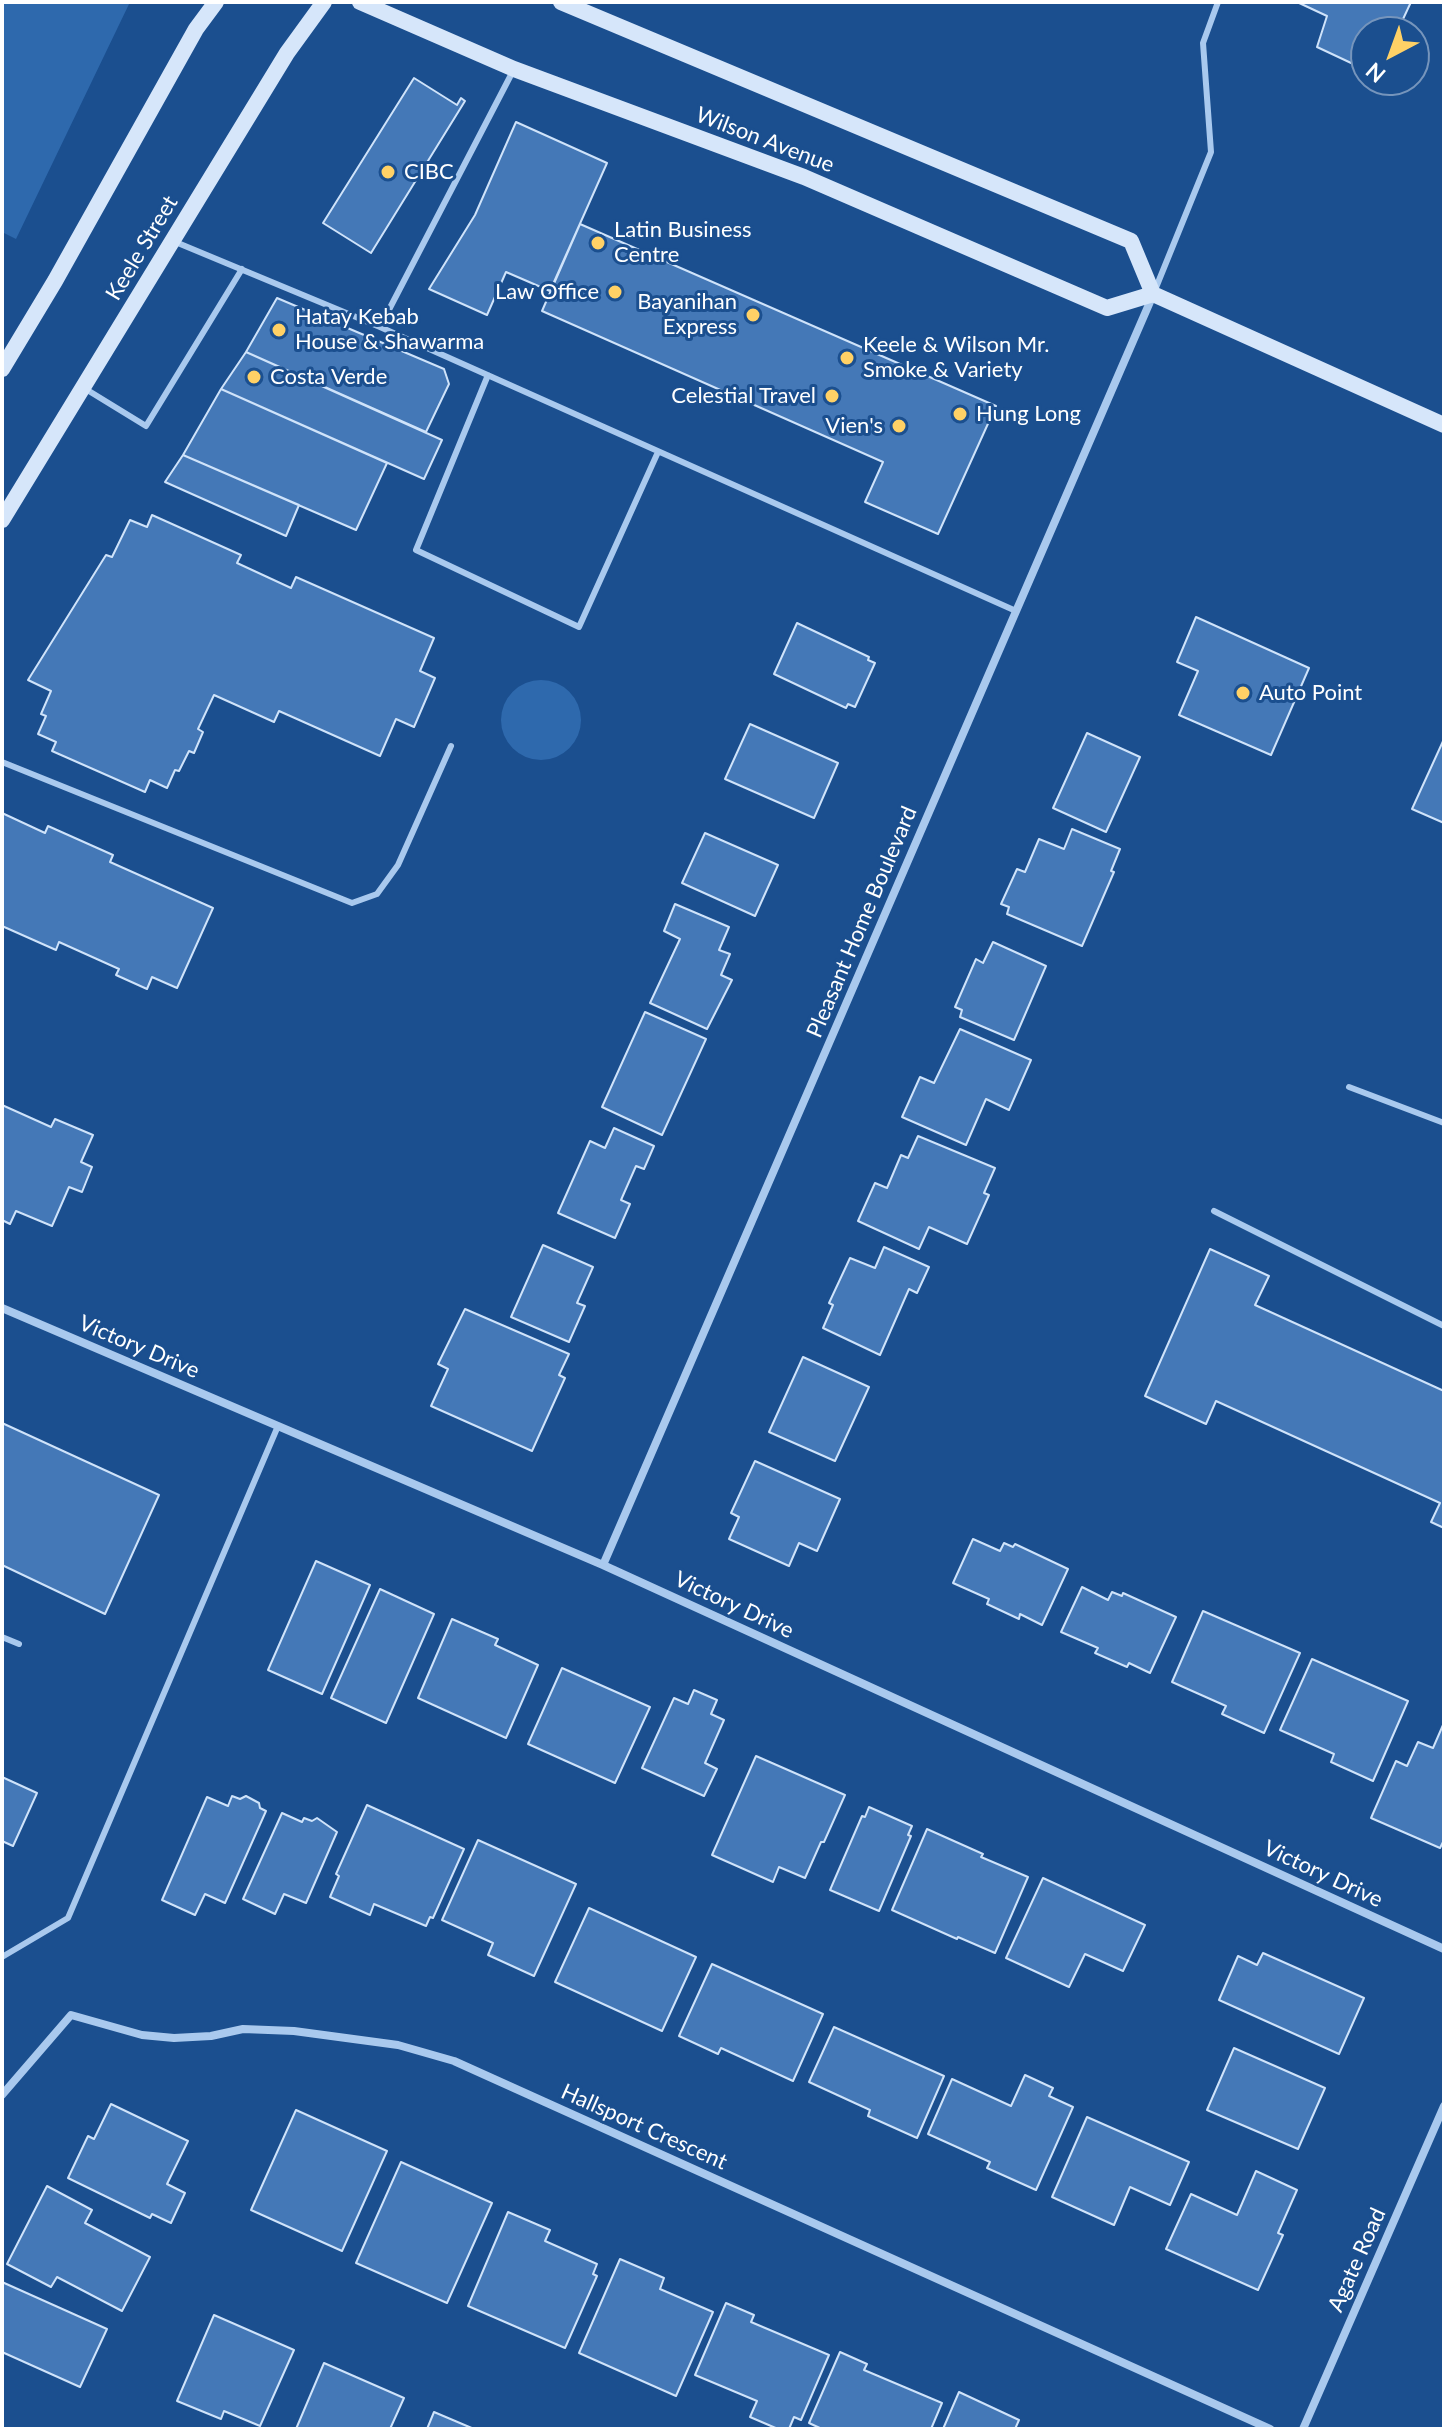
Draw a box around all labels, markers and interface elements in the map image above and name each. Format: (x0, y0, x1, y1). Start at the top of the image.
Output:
north arrow (1350, 16, 1430, 96)
text: N (1360, 57, 1390, 89)
street label: Wilson Avenue (692, 102, 838, 178)
place label: CIBC (404, 159, 454, 185)
marker: CIBC (379, 163, 397, 181)
street label: Keele Street (100, 191, 184, 305)
place label: Latin Business Centre (614, 217, 752, 268)
marker: Latin Business Centre (589, 234, 607, 252)
place label: Law Office (495, 279, 599, 305)
marker: Law Office (606, 283, 624, 301)
place label: Bayanihan Express (637, 289, 737, 340)
place label: Hatay Kebab House & Shawarma (295, 304, 484, 356)
marker: Bayanihan Express (744, 306, 762, 324)
marker: Hatay Kebab House & Shawarma (270, 321, 288, 339)
place label: Keele & Wilson Mr. Smoke & Variety (863, 332, 1049, 384)
marker: Keele & Wilson Mr. Smoke & Variety (838, 349, 856, 367)
place label: Costa Verde (270, 364, 387, 390)
marker: Costa Verde (245, 368, 263, 386)
place label: Celestial Travel (671, 383, 816, 409)
marker: Celestial Travel (823, 387, 841, 405)
place label: Hung Long (976, 401, 1081, 427)
marker: Hung Long (951, 405, 969, 423)
place label: Vien's (825, 413, 883, 439)
marker: Vien's (890, 417, 908, 435)
place label: Auto Point (1259, 680, 1362, 706)
marker: Auto Point (1234, 684, 1252, 702)
street label: Pleasant Home Boulevard (801, 802, 923, 1042)
street label: Victory Drive (75, 1310, 203, 1384)
street label: Victory Drive (670, 1566, 798, 1644)
street label: Victory Drive (1259, 1835, 1387, 1913)
street label: Hallsport Crescent (557, 2079, 731, 2175)
street label: Agate Road (1322, 2204, 1392, 2316)

